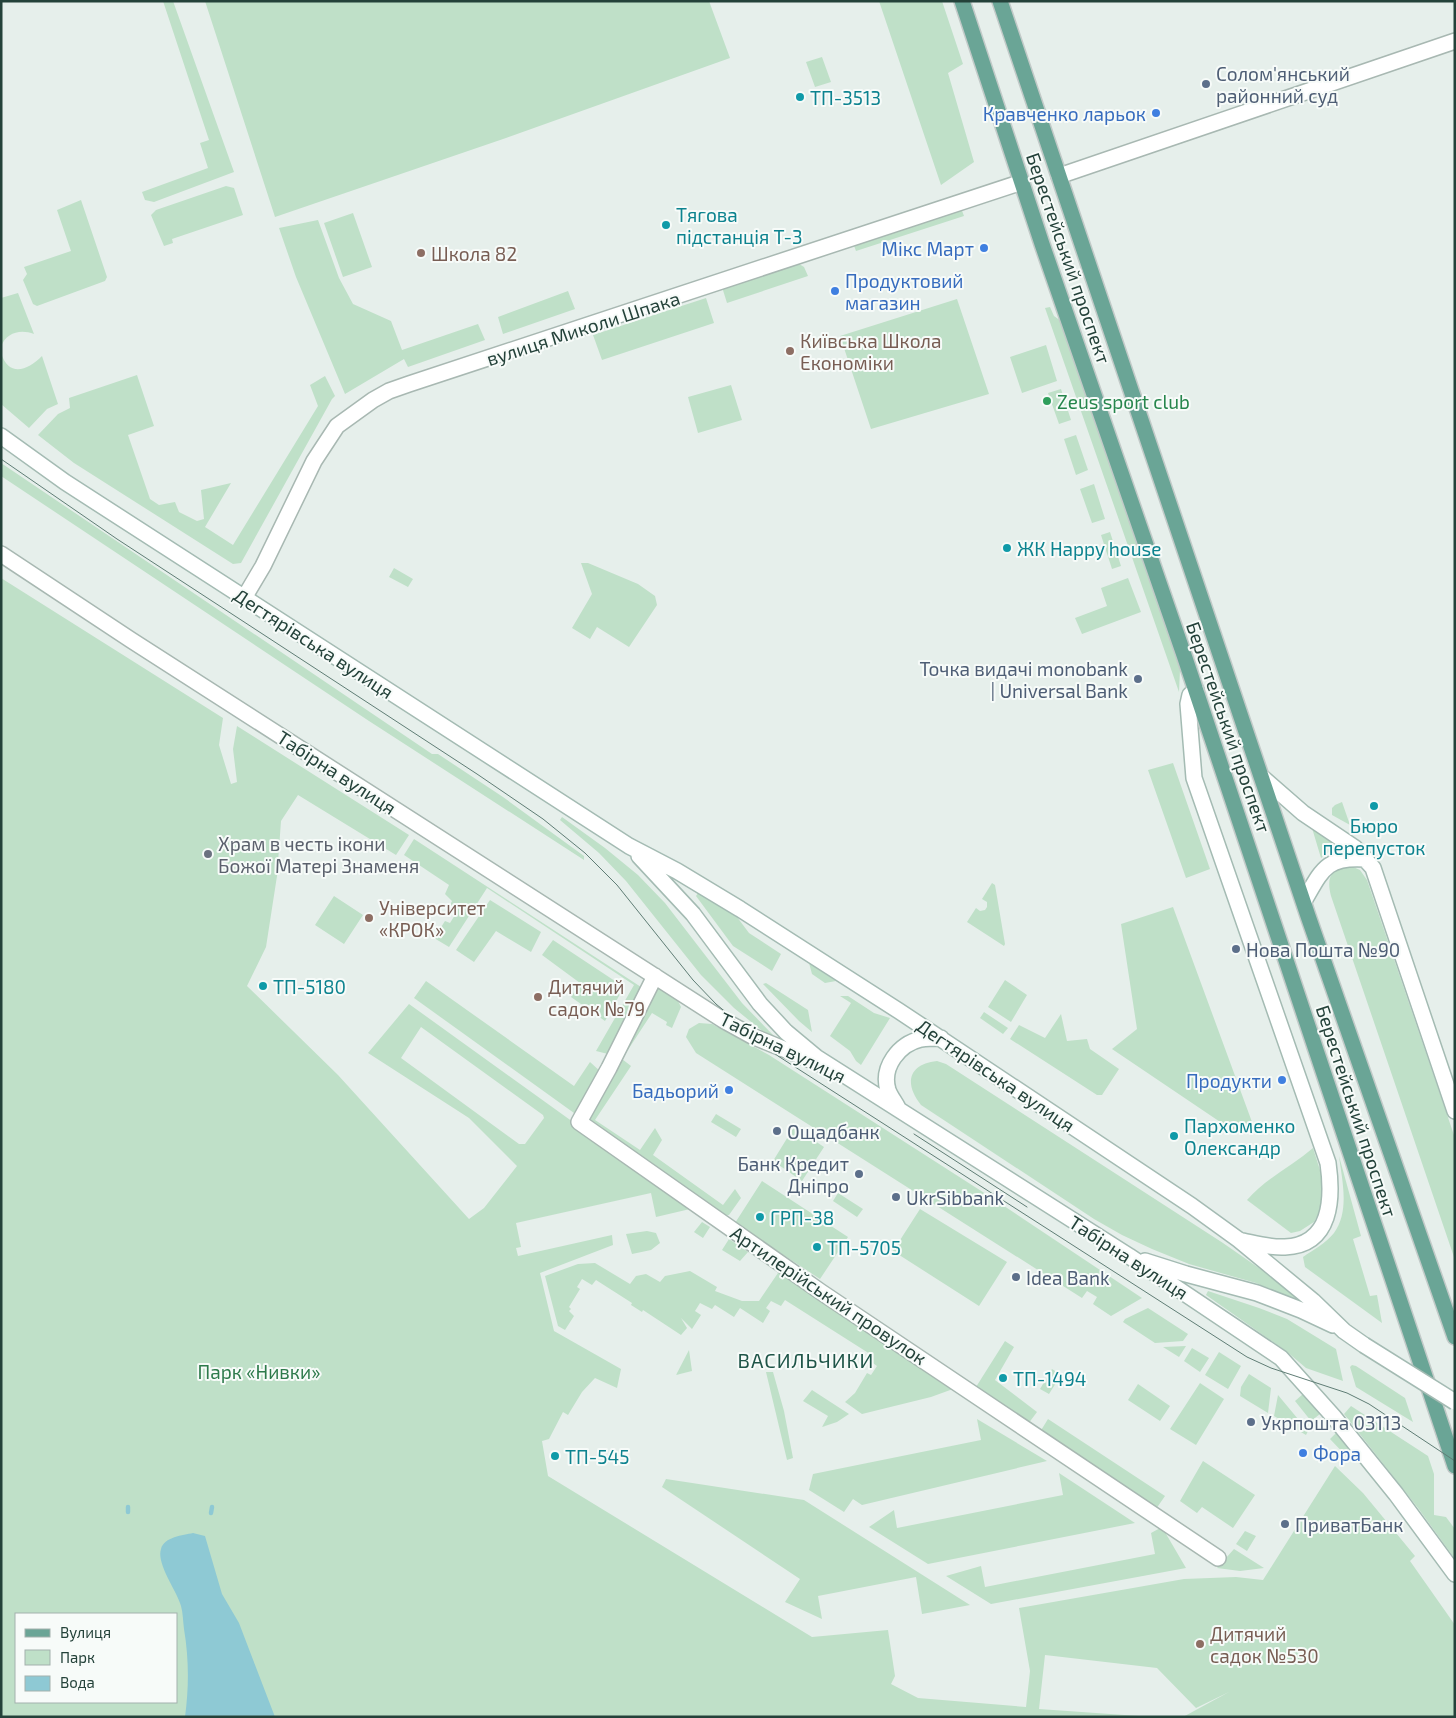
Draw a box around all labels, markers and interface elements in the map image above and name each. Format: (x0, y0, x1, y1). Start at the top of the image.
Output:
place label: Солом'янський районний суд (1216, 62, 1350, 108)
marker: Солом'янський районний суд (1200, 78, 1212, 90)
place label: ТП-3513 (810, 86, 881, 109)
marker: ТП-3513 (794, 91, 806, 103)
place label: Кравченко ларьок (983, 102, 1146, 125)
marker: Кравченко ларьок (1150, 107, 1162, 119)
street label: Берестейський проспект (1022, 149, 1116, 367)
place label: Тягова підстанція Т-3 (676, 203, 803, 248)
marker: Тягова підстанція Т-3 (660, 219, 672, 231)
place label: Мікс Март (881, 237, 974, 260)
place label: Школа 82 (431, 242, 517, 265)
marker: Мікс Март (978, 242, 990, 254)
marker: Школа 82 (415, 247, 427, 259)
place label: Продуктовий магазин (845, 269, 963, 314)
marker: Продуктовий магазин (829, 285, 841, 297)
street label: вулиця Миколи Шпака (483, 286, 683, 371)
place label: Київська Школа Економіки (800, 329, 942, 374)
marker: Київська Школа Економіки (784, 345, 796, 357)
place label: Zeus sport club (1057, 390, 1190, 413)
marker: Zeus sport club (1041, 395, 1053, 407)
place label: ЖК Happy house (1017, 537, 1161, 560)
marker: ЖК Happy house (1001, 542, 1013, 554)
street label: Дегтярівська вулиця (229, 583, 398, 704)
street label: Берестейський проспект (1182, 618, 1276, 836)
place label: Точка видачі monobank | Universal Bank (920, 657, 1128, 702)
marker: Точка видачі monobank | Universal Bank (1132, 673, 1144, 685)
street label: Табірна вулиця (273, 725, 401, 820)
marker: Бюро перепусток (1368, 800, 1380, 812)
place label: Бюро перепусток (1323, 814, 1425, 860)
place label: Храм в честь ікони Божої Матері Знаменя (218, 832, 419, 877)
marker: Храм в честь ікони Божої Матері Знаменя (202, 848, 214, 860)
place label: Університет «КРОК» (379, 896, 486, 941)
marker: Університет «КРОК» (363, 912, 375, 924)
place label: Нова Пошта №90 (1246, 938, 1400, 961)
marker: Нова Пошта №90 (1230, 943, 1242, 955)
place label: ТП-5180 (273, 975, 346, 998)
place label: Дитячий садок №79 (548, 975, 645, 1020)
marker: ТП-5180 (257, 980, 269, 992)
marker: Дитячий садок №79 (532, 991, 544, 1003)
street label: Берестейський проспект (1312, 1002, 1402, 1220)
street label: Табірна вулиця (716, 1007, 850, 1088)
street label: Дегтярівська вулиця (912, 1014, 1079, 1137)
place label: Продукти (1186, 1069, 1272, 1093)
marker: Продукти (1276, 1074, 1288, 1086)
place label: Бадьорий (632, 1079, 719, 1102)
marker: Бадьорий (723, 1084, 735, 1096)
place label: Пархоменко Олександр (1184, 1114, 1295, 1159)
place label: Ощадбанк (787, 1120, 880, 1143)
marker: Ощадбанк (771, 1125, 783, 1137)
marker: Пархоменко Олександр (1168, 1130, 1180, 1142)
place label: Банк Кредит Дніпро (737, 1152, 849, 1197)
marker: Банк Кредит Дніпро (853, 1168, 865, 1180)
place label: UkrSibbank (906, 1186, 1004, 1209)
marker: UkrSibbank (890, 1191, 902, 1203)
place label: ГРП-38 (770, 1206, 834, 1229)
street label: Табірна вулиця (1065, 1210, 1193, 1305)
marker: ГРП-38 (754, 1211, 766, 1223)
street label: Артилерійський провулок (726, 1221, 931, 1370)
place label: ТП-5705 (827, 1236, 901, 1259)
marker: ТП-5705 (811, 1241, 823, 1253)
place label: Idea Bank (1026, 1266, 1110, 1289)
marker: Idea Bank (1010, 1271, 1022, 1283)
district label: ВАСИЛЬЧИКИ (738, 1348, 874, 1372)
park label: Парк «Нивки» (198, 1360, 320, 1383)
place label: ТП-1494 (1013, 1367, 1086, 1390)
marker: ТП-1494 (997, 1372, 1009, 1384)
place label: Укрпошта 03113 (1261, 1411, 1401, 1434)
marker: Укрпошта 03113 (1245, 1416, 1257, 1428)
place label: Фора (1313, 1442, 1361, 1465)
place label: ТП-545 (565, 1445, 629, 1468)
marker: Фора (1297, 1447, 1309, 1459)
marker: ТП-545 (549, 1450, 561, 1462)
place label: ПриватБанк (1295, 1513, 1403, 1536)
marker: ПриватБанк (1279, 1518, 1291, 1530)
legend (15, 1613, 178, 1703)
place label: Дитячий садок №530 (1210, 1622, 1319, 1667)
text: Вулиця (60, 1623, 111, 1642)
marker: Дитячий садок №530 (1194, 1638, 1206, 1650)
text: Парк (60, 1648, 95, 1666)
text: Вода (60, 1673, 95, 1691)

